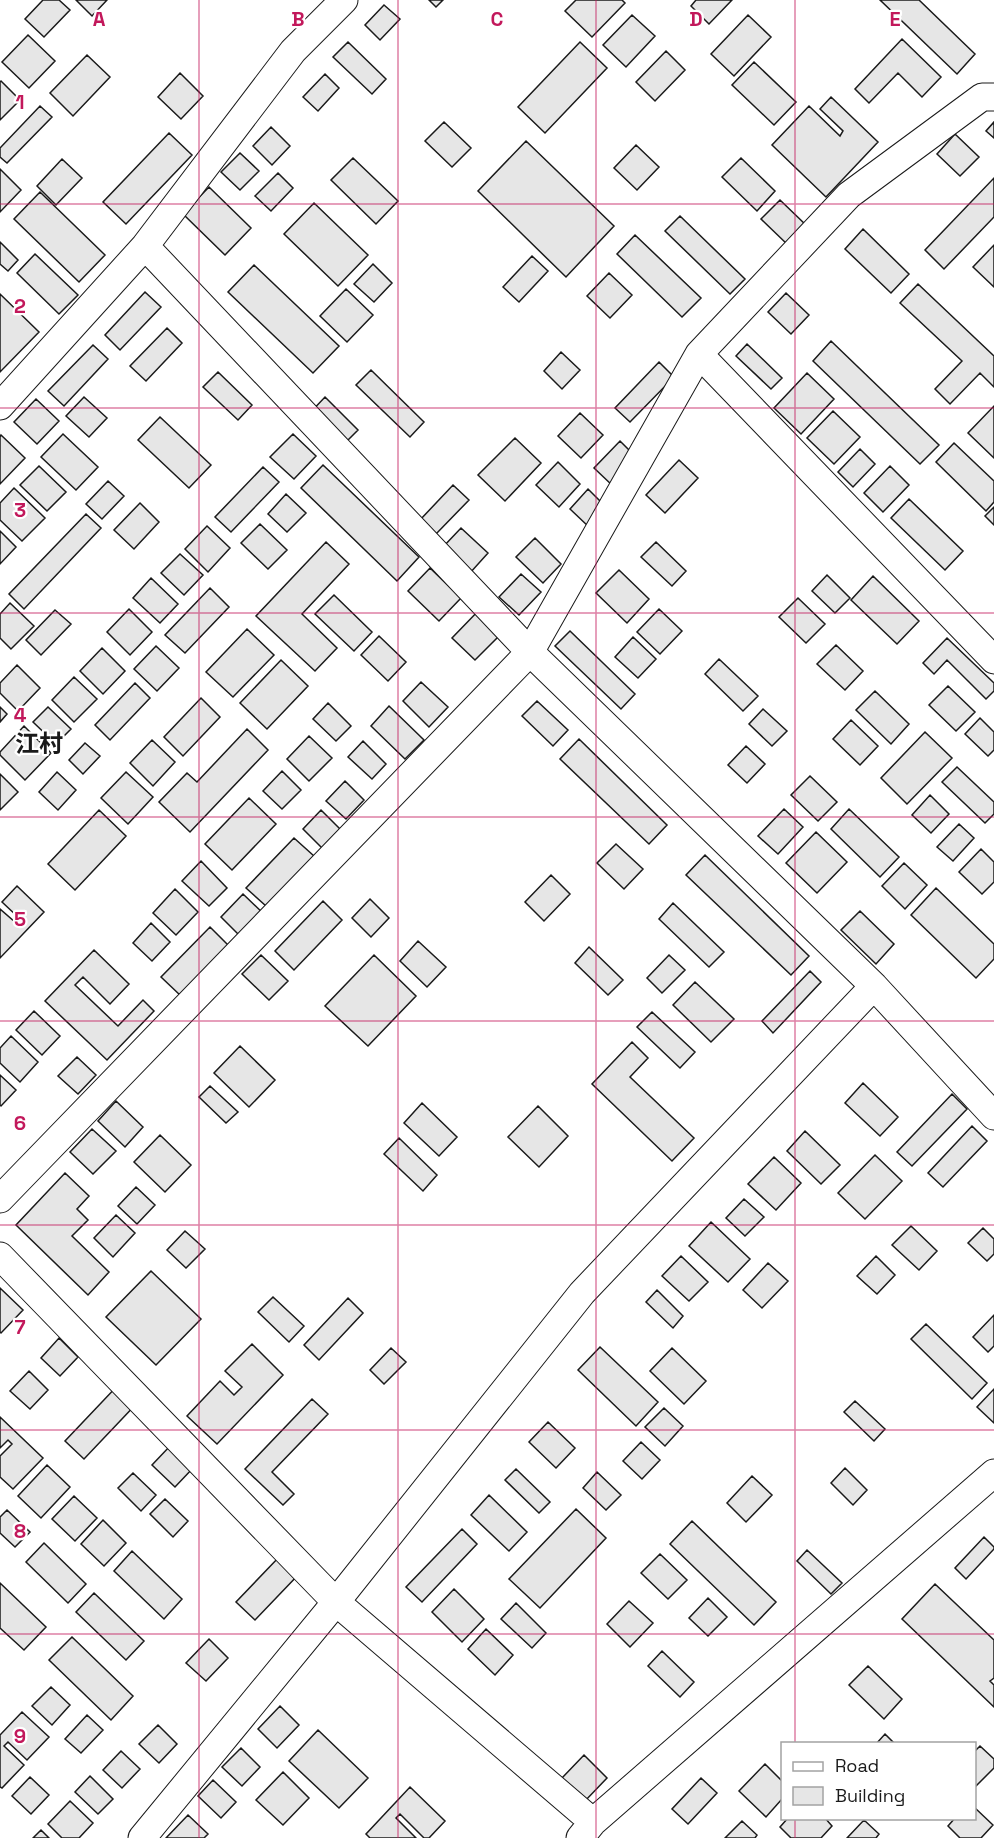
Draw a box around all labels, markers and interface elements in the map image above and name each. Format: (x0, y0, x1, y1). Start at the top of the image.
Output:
text: A (93, 6, 106, 32)
text: B (291, 6, 305, 32)
text: C (491, 6, 504, 32)
text: D (689, 6, 703, 32)
text: E (889, 6, 901, 32)
text: 1 (15, 89, 25, 115)
text: 2 (14, 293, 26, 319)
text: 3 (14, 497, 26, 523)
text: 4 (14, 702, 27, 728)
district label: 江村 (15, 728, 63, 759)
text: 5 (14, 906, 26, 932)
text: 6 (14, 1110, 26, 1136)
text: 7 (14, 1314, 26, 1340)
text: 8 (14, 1518, 26, 1544)
text: 9 (14, 1723, 26, 1749)
legend (781, 1742, 976, 1820)
text: Road (835, 1754, 879, 1777)
text: Building (835, 1784, 905, 1807)

